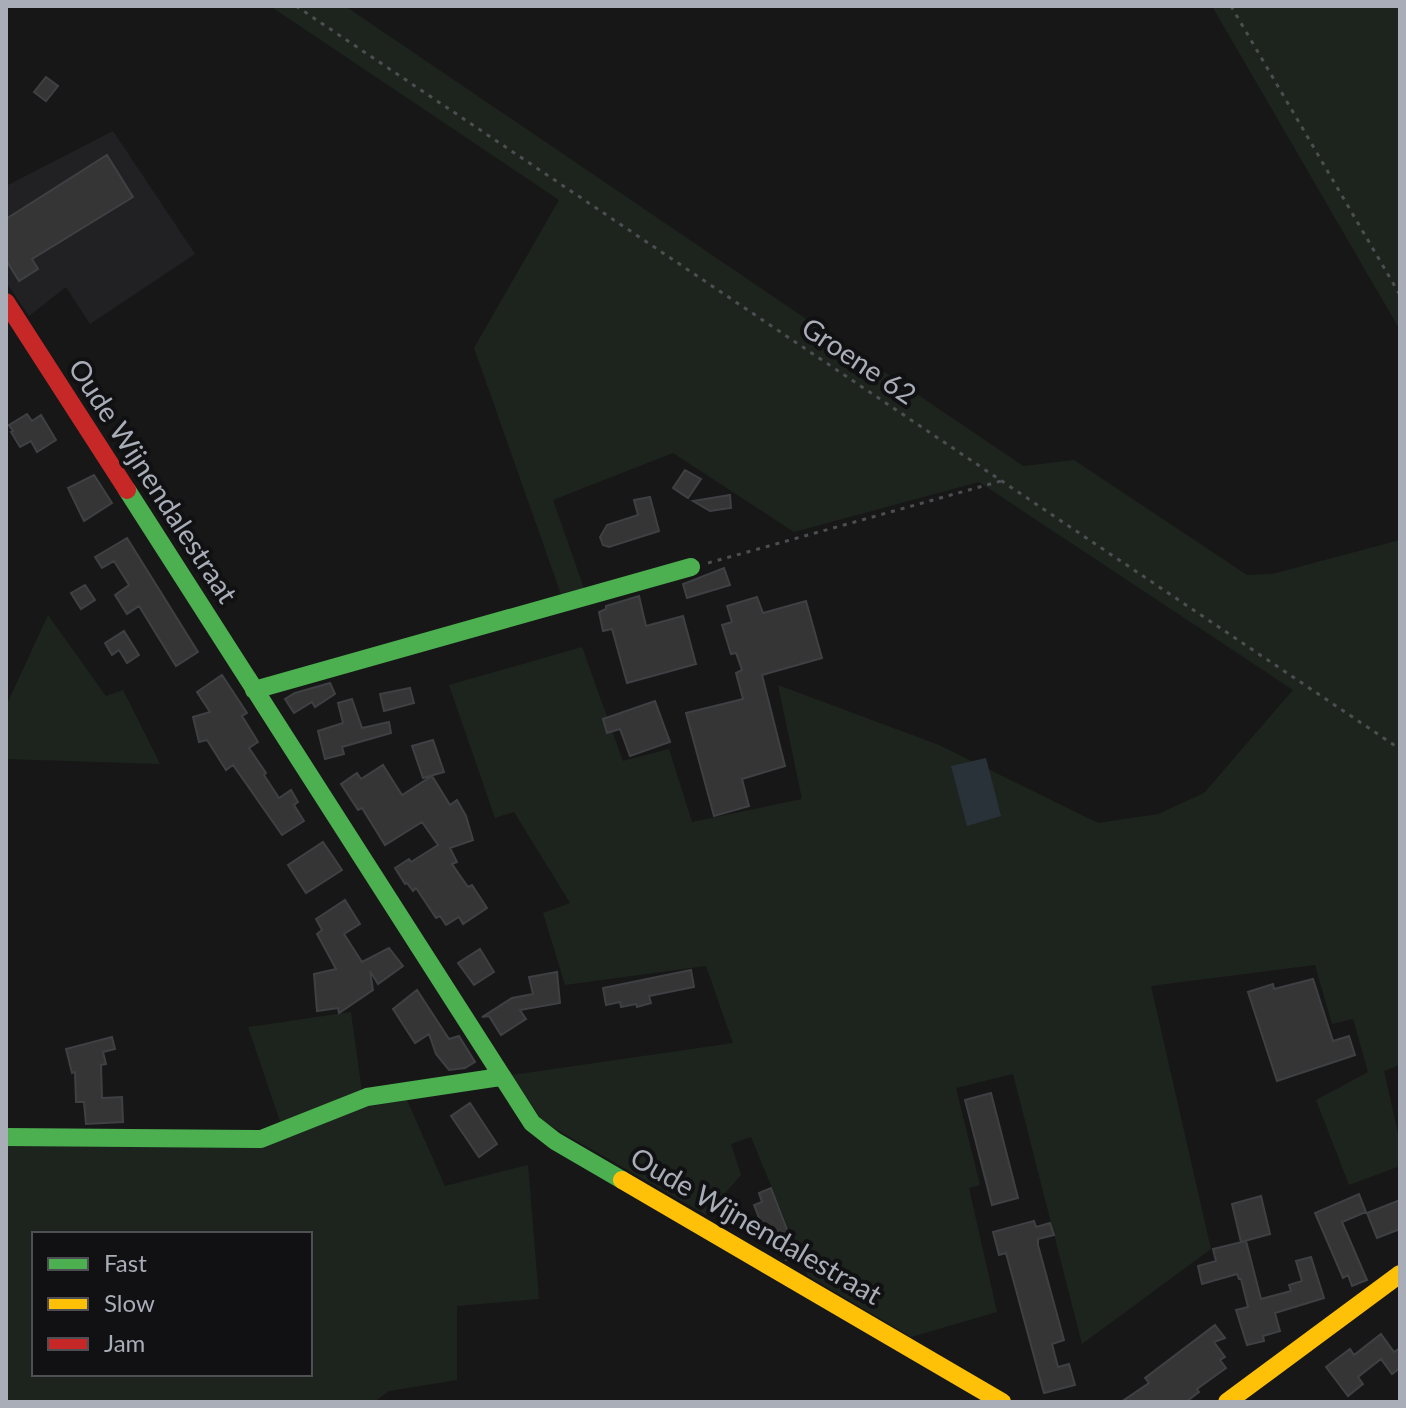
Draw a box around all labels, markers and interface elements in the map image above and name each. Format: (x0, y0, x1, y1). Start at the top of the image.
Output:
street label: Groene 62 (796, 310, 923, 411)
street label: Oude Wijnendalestraat (62, 352, 246, 609)
street label: Oude Wijnendalestraat (625, 1139, 888, 1311)
legend (32, 1232, 312, 1376)
text: Fast (104, 1248, 147, 1277)
text: Slow (104, 1288, 155, 1317)
text: Jam (104, 1328, 145, 1357)

